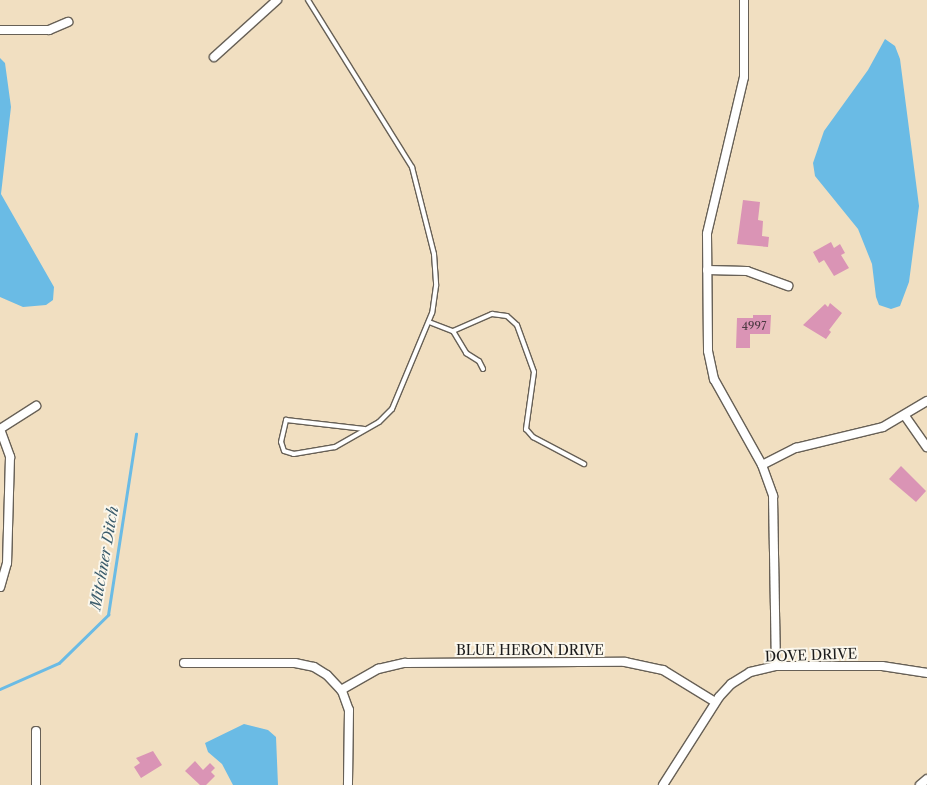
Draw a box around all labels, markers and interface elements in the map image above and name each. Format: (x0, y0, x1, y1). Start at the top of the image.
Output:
house number: 4997 (742, 319, 766, 333)
water label: Mitchner Ditch (86, 505, 122, 611)
street label: BLUE HERON DRIVE (456, 642, 604, 658)
street label: DOVE DRIVE (765, 645, 857, 665)

